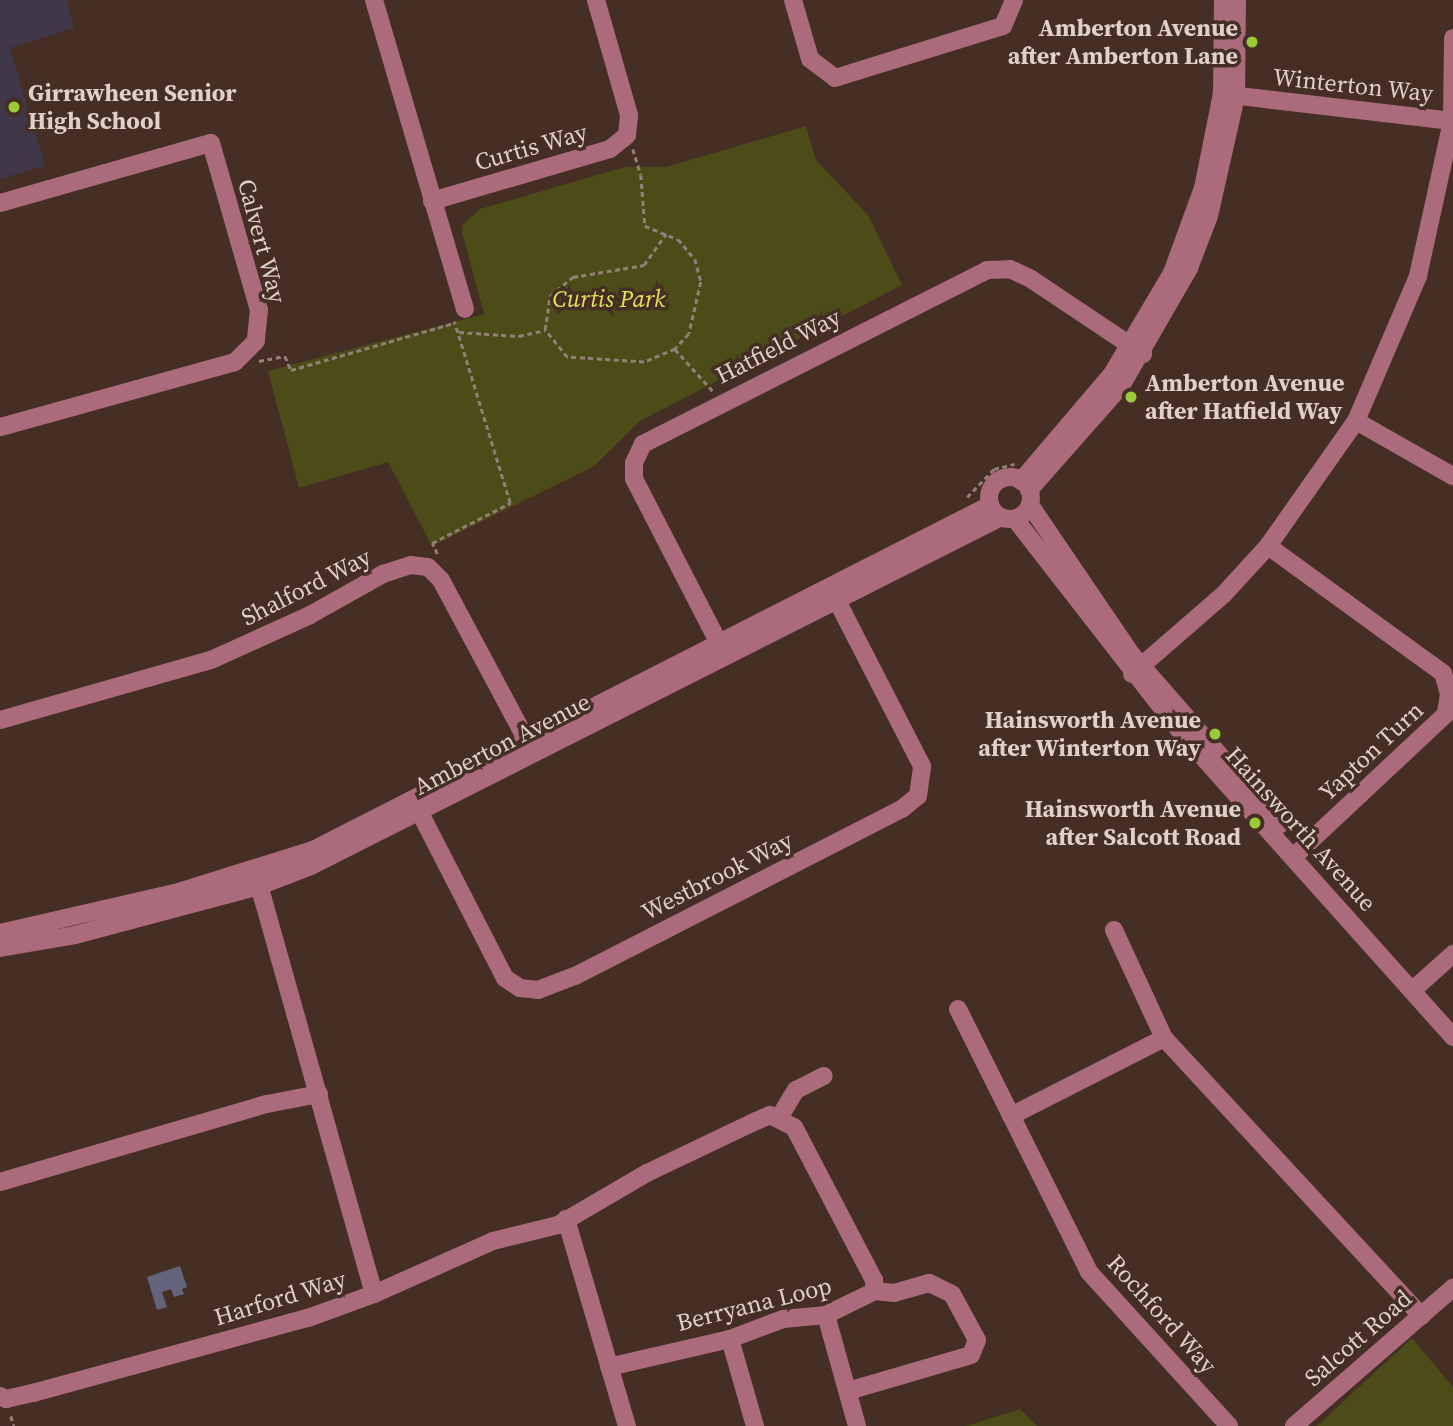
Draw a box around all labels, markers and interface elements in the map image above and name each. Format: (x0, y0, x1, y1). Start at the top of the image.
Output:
place label: Amberton Avenue after Amberton Lane (1008, 14, 1238, 70)
marker: Amberton Avenue after Amberton Lane (1244, 34, 1260, 50)
street label: Winterton Way (1271, 62, 1435, 108)
place label: Girrawheen Senior High School (28, 79, 236, 135)
marker: Girrawheen Senior High School (6, 99, 22, 115)
street label: Curtis Way (471, 117, 591, 177)
street label: Calvert Way (232, 176, 292, 306)
park label: Curtis Park (553, 285, 665, 313)
street label: Hatfield Way (710, 302, 846, 390)
place label: Amberton Avenue after Hatfield Way (1145, 369, 1344, 425)
marker: Amberton Avenue after Hatfield Way (1123, 389, 1139, 405)
street label: Shalford Way (236, 542, 376, 632)
street label: Amberton Avenue (409, 687, 595, 801)
street label: Yapton Turn (1313, 695, 1429, 807)
place label: Hainsworth Avenue after Winterton Way (977, 706, 1201, 762)
marker: Hainsworth Avenue after Winterton Way (1207, 726, 1223, 742)
street label: Hainsworth Avenue (1220, 741, 1382, 917)
place label: Hainsworth Avenue after Salcott Road (1025, 795, 1241, 851)
marker: Hainsworth Avenue after Salcott Road (1247, 815, 1263, 831)
street label: Westbrook Way (636, 825, 798, 927)
street label: Rochford Way (1101, 1248, 1223, 1380)
street label: Harford Way (210, 1264, 350, 1332)
street label: Berryana Loop (674, 1271, 834, 1337)
street label: Salcott Road (1299, 1284, 1417, 1392)

